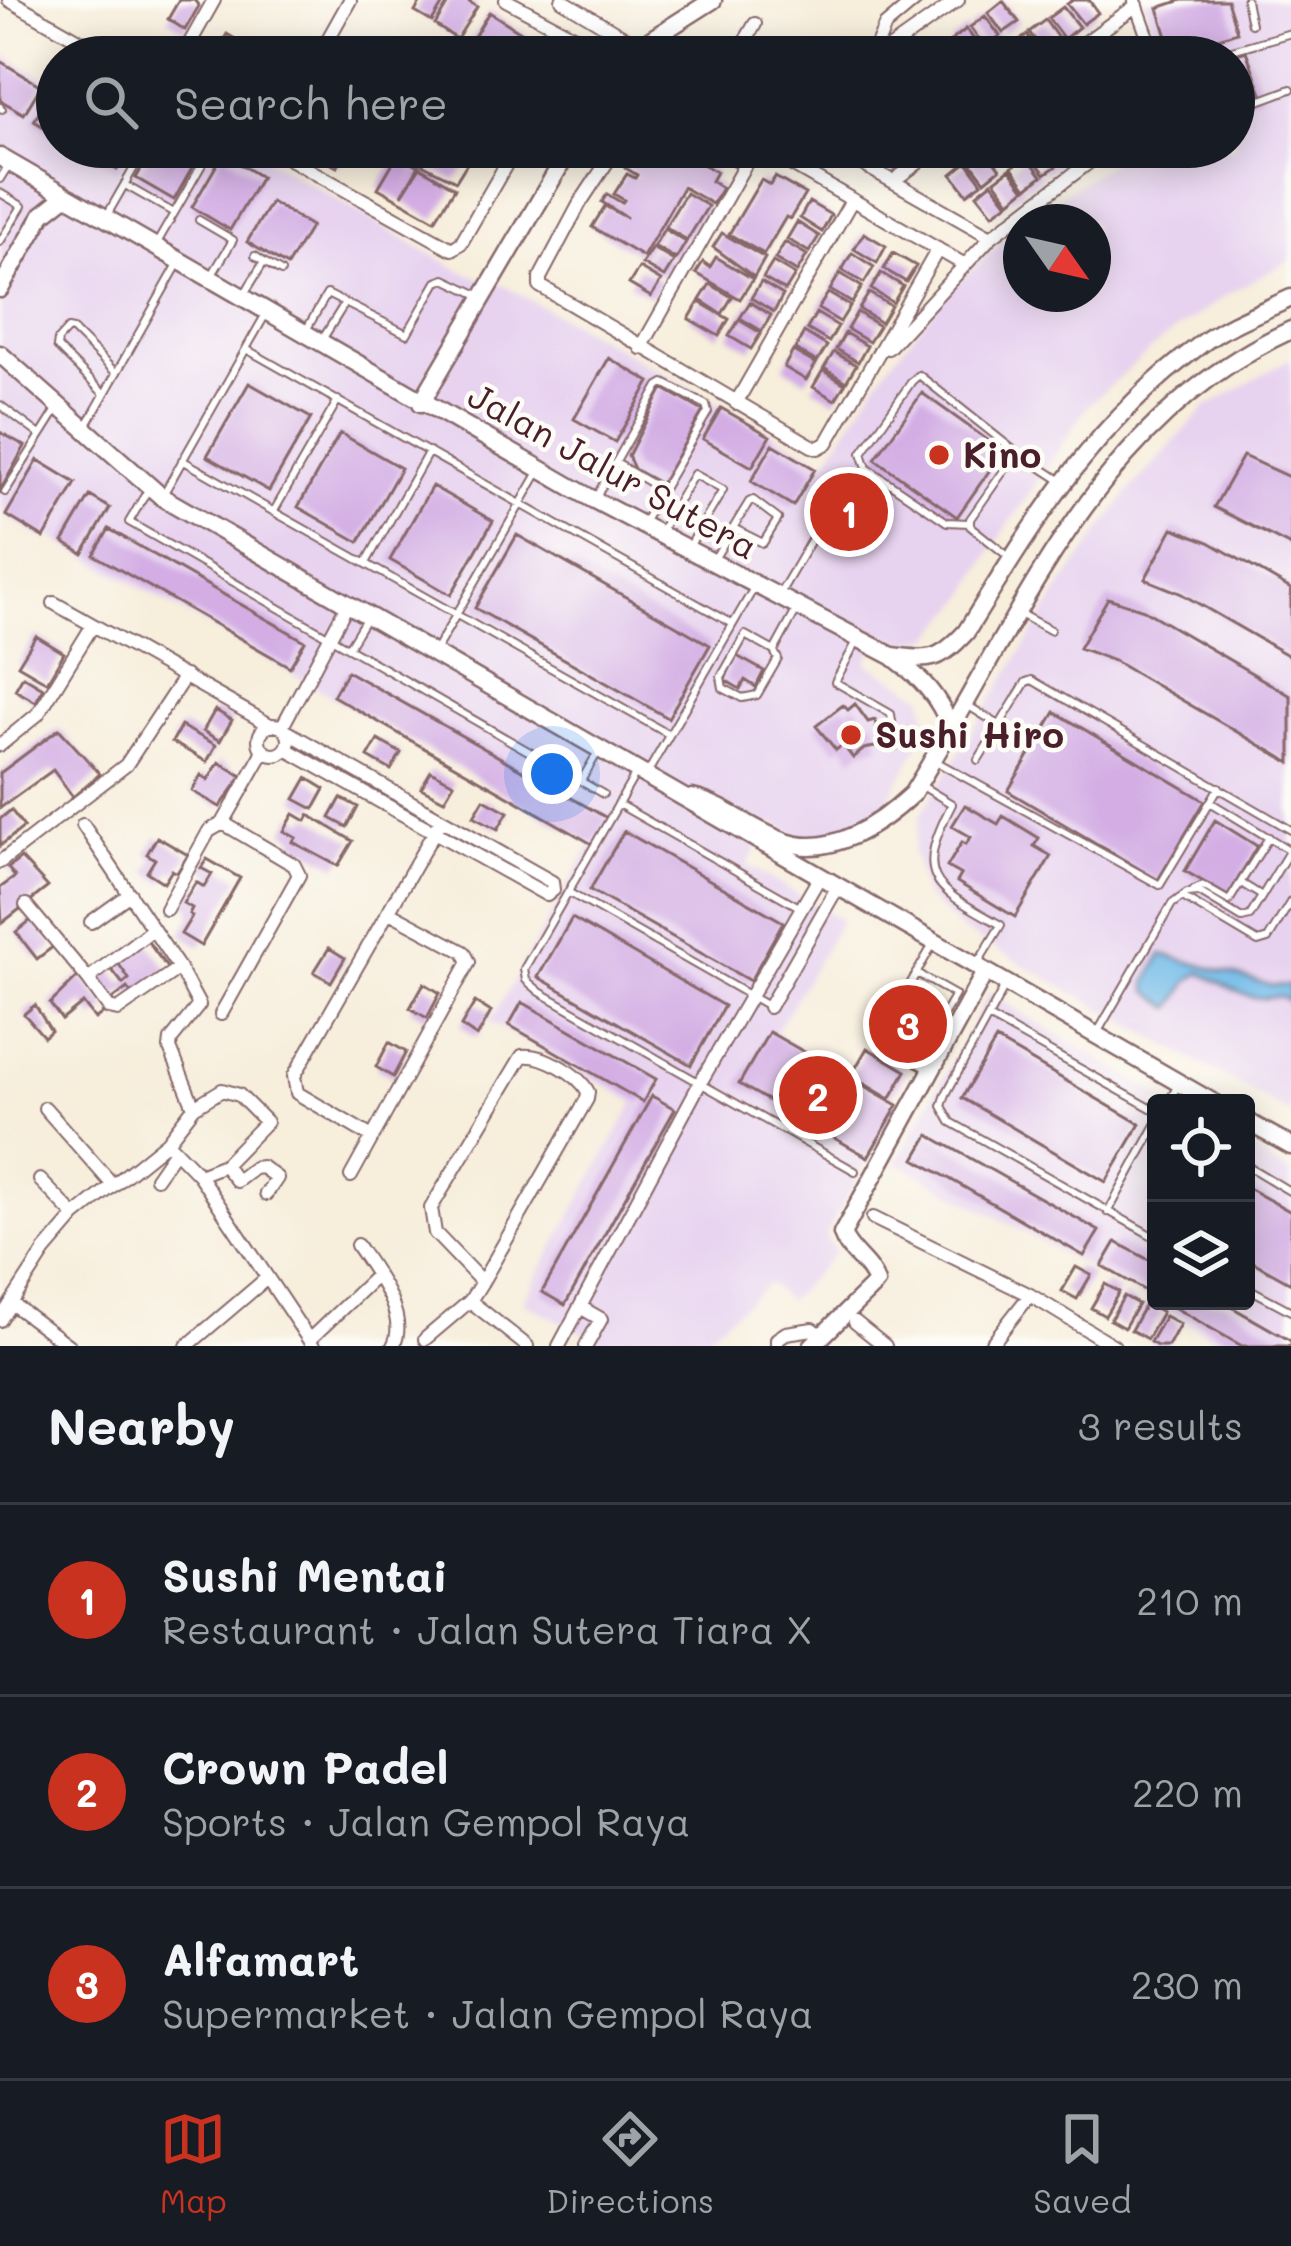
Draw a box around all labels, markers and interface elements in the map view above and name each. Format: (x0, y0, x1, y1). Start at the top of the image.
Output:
search box (36, 36, 1255, 168)
icon: search (78, 69, 144, 135)
text: Search here (174, 73, 448, 131)
north arrow (1003, 204, 1111, 312)
street label: Jalan Jalur Sutera (461, 371, 767, 569)
place label: Kino (963, 430, 1041, 477)
marker: Kino (926, 442, 952, 468)
pin: 1 (810, 467, 888, 557)
place label: Sushi Hiro (875, 710, 1064, 757)
marker: Sushi Hiro (838, 722, 864, 748)
your location (522, 744, 582, 804)
pin: 3 (869, 979, 947, 1069)
pin: 2 (779, 1050, 857, 1140)
map controls (1147, 1094, 1255, 1310)
button: locate (1147, 1094, 1255, 1202)
button: layers (1147, 1202, 1255, 1310)
text: Nearby (48, 1391, 235, 1458)
text: 3 results (1078, 1399, 1243, 1450)
text: Sushi Mentai (162, 1545, 448, 1603)
text: 1 (78, 1574, 96, 1625)
text: 210 m (1136, 1574, 1243, 1625)
text: Restaurant · Jalan Sutera Tiara X (162, 1603, 813, 1654)
text: Crown Padel (162, 1737, 449, 1795)
text: 2 (76, 1766, 98, 1817)
text: 220 m (1132, 1766, 1243, 1817)
text: Sports · Jalan Gempol Raya (162, 1795, 690, 1846)
text: Alfamart (162, 1929, 359, 1987)
text: 3 (75, 1958, 99, 2009)
text: 230 m (1131, 1958, 1243, 2009)
text: Supermarket · Jalan Gempol Raya (162, 1987, 813, 2038)
tab: Map (160, 2106, 227, 2221)
tab: Directions (546, 2106, 714, 2221)
tab: Saved (1033, 2106, 1131, 2221)

